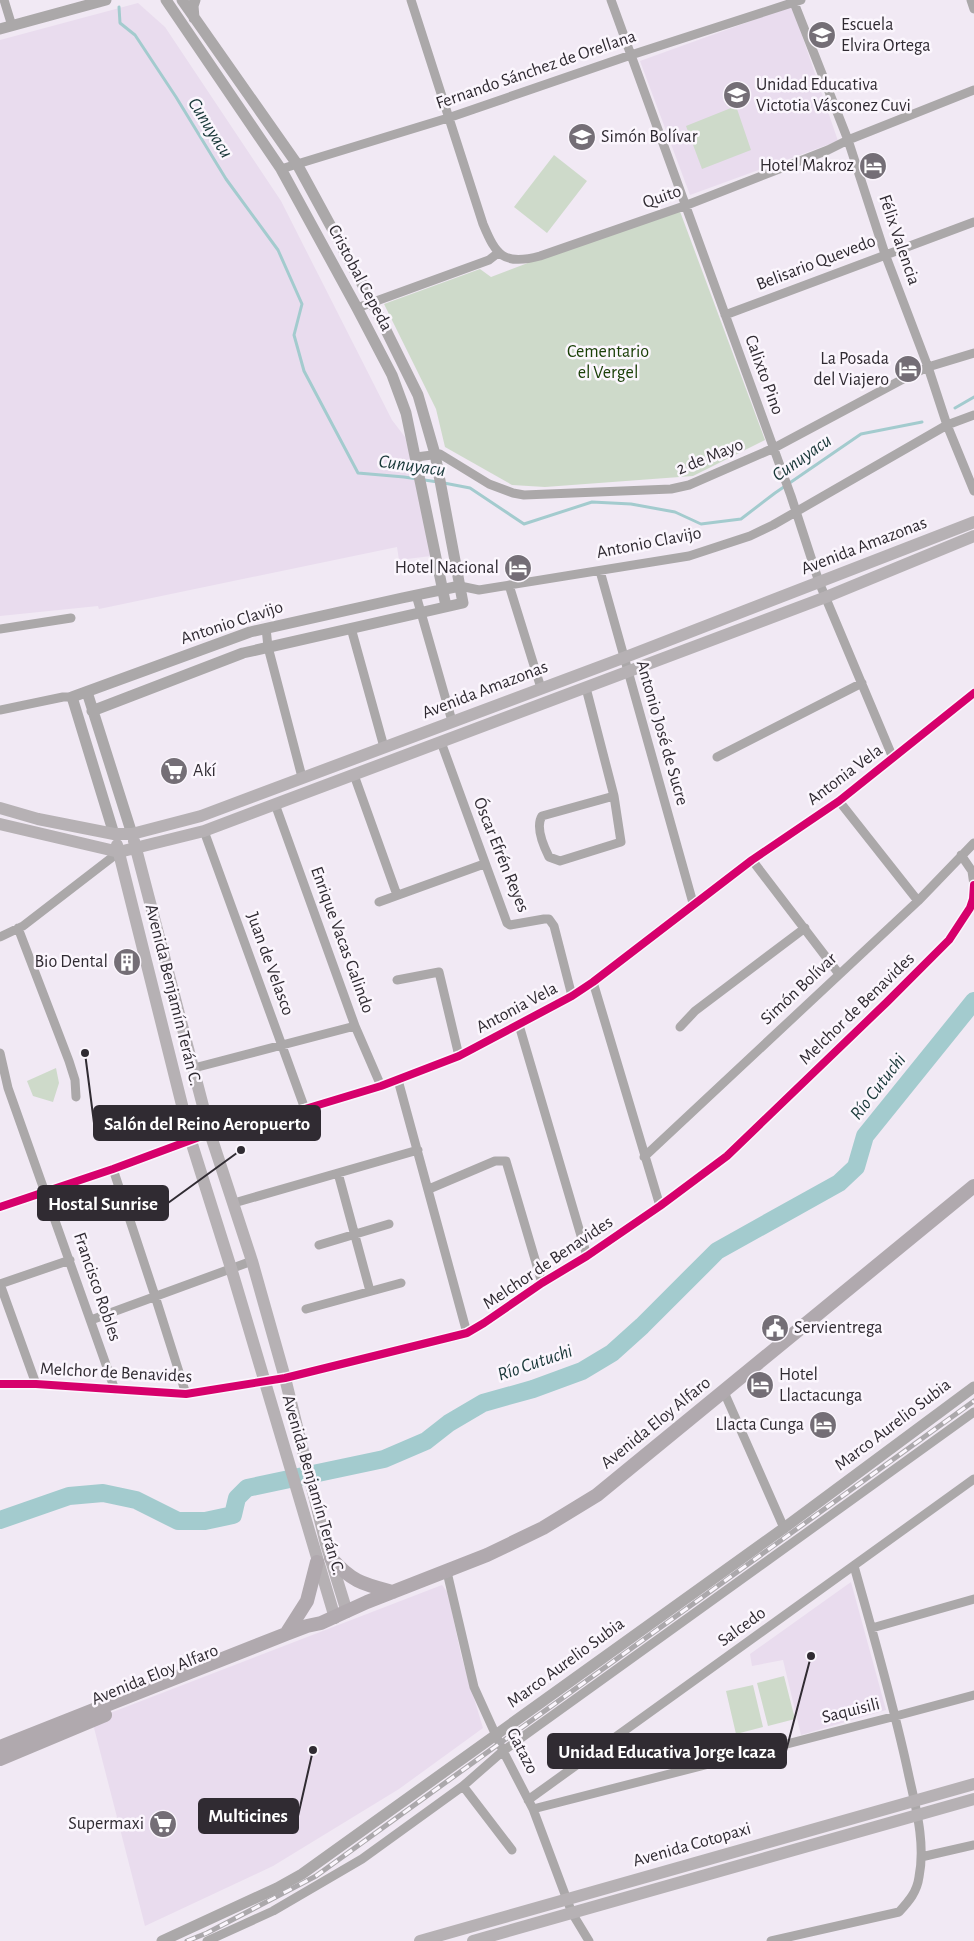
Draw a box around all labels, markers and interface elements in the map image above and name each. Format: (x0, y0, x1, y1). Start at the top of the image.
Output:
place label: Escuela Elvira Ortega (841, 16, 931, 55)
school or university icon: Escuela Elvira Ortega (807, 20, 837, 50)
street label: Fernando Sánchez de Orellana (434, 27, 638, 113)
place label: Unidad Educativa Victotia Vásconez Cuvi (756, 76, 911, 115)
school or university icon: Unidad Educativa Victotia Vásconez Cuvi (722, 80, 752, 110)
water label: Cunuyacu (184, 94, 236, 162)
school or university icon: Simón Bolívar (567, 122, 597, 152)
place label: Simón Bolívar (601, 128, 698, 146)
hotel icon: Hotel Makroz (858, 151, 888, 181)
place label: Hotel Makroz (760, 157, 854, 175)
street label: Quito (640, 182, 684, 212)
street label: Félix Valencia (875, 193, 923, 287)
street label: Cristobal Cepeda (324, 222, 396, 334)
street label: Belisario Quevedo (754, 232, 878, 294)
street label: Calixto Pino (741, 333, 787, 417)
park label: Cementario el Vergel (567, 343, 649, 382)
place label: La Posada del Viajero (813, 350, 889, 389)
hotel icon: La Posada del Viajero (893, 354, 923, 384)
water label: Cunuyacu (769, 431, 835, 485)
street label: 2 de Mayo (674, 435, 746, 478)
water label: Cunuyacu (377, 452, 447, 480)
street label: Avenida Amazonas (799, 514, 929, 578)
street label: Antonio Clavijo (595, 524, 703, 562)
hotel icon: Hotel Nacional (503, 553, 533, 583)
place label: Hotel Nacional (395, 559, 499, 577)
street label: Antonio Clavijo (179, 598, 286, 648)
street label: Avenida Amazonas (420, 658, 550, 722)
street label: Antonio José de Sucre (633, 658, 691, 808)
street label: Antonia Vela (804, 741, 886, 809)
supermarket icon: Akí (159, 756, 189, 786)
place label: Akí (193, 762, 217, 780)
street label: Óscar Efrén Reyes (470, 794, 535, 915)
street label: Enrique Vacas Galindo (307, 864, 377, 1016)
street label: Avenida Benjamín Terán C. (142, 902, 204, 1088)
street label: Juan de Velasco (243, 910, 297, 1018)
building icon: Bio Dental (112, 947, 142, 977)
street label: Simón Bolívar (758, 949, 841, 1029)
street label: Melchor de Benavides (796, 950, 918, 1068)
place label: Bio Dental (34, 953, 108, 971)
street label: Antonia Vela (473, 979, 561, 1037)
water label: Río Cutuchi (847, 1051, 909, 1123)
callout: Salón del Reino Aeropuerto (94, 1106, 320, 1140)
text: Salón del Reino Aeropuerto (104, 1115, 310, 1134)
callout: Hostal Sunrise (38, 1186, 168, 1220)
text: Hostal Sunrise (48, 1195, 158, 1214)
street label: Melchor de Benavides (480, 1213, 616, 1313)
street label: Francisco Robles (70, 1230, 124, 1344)
public building icon: Servientrega (760, 1313, 790, 1343)
place label: Servientrega (794, 1319, 883, 1337)
water label: Río Cutuchi (495, 1341, 575, 1385)
street label: Melchor de Benavides (39, 1360, 193, 1386)
place label: Hotel Llactacunga (779, 1366, 862, 1405)
hotel icon: Hotel Llactacunga (745, 1370, 775, 1400)
street label: Avenida Eloy Alfaro (598, 1373, 714, 1473)
street label: Marco Aurelio Subia (832, 1376, 954, 1474)
street label: Avenida Benjamín Terán C. (279, 1393, 347, 1577)
hotel icon: Llacta Cunga (808, 1410, 838, 1440)
place label: Llacta Cunga (716, 1416, 804, 1434)
street label: Salcedo (715, 1604, 769, 1650)
street label: Marco Aurelio Subia (504, 1615, 628, 1711)
street label: Avenida Eloy Alfaro (89, 1641, 221, 1709)
street label: Saquisili (820, 1695, 882, 1727)
street label: Gatazo (503, 1725, 541, 1777)
callout: Unidad Educativa Jorge Icaza (548, 1734, 786, 1768)
text: Unidad Educativa Jorge Icaza (558, 1743, 776, 1762)
callout: Multicines (199, 1799, 298, 1833)
text: Multicines (208, 1807, 288, 1826)
supermarket icon: Supermaxi (148, 1809, 178, 1839)
place label: Supermaxi (68, 1815, 144, 1833)
street label: Avenida Cotopaxi (631, 1820, 753, 1870)

